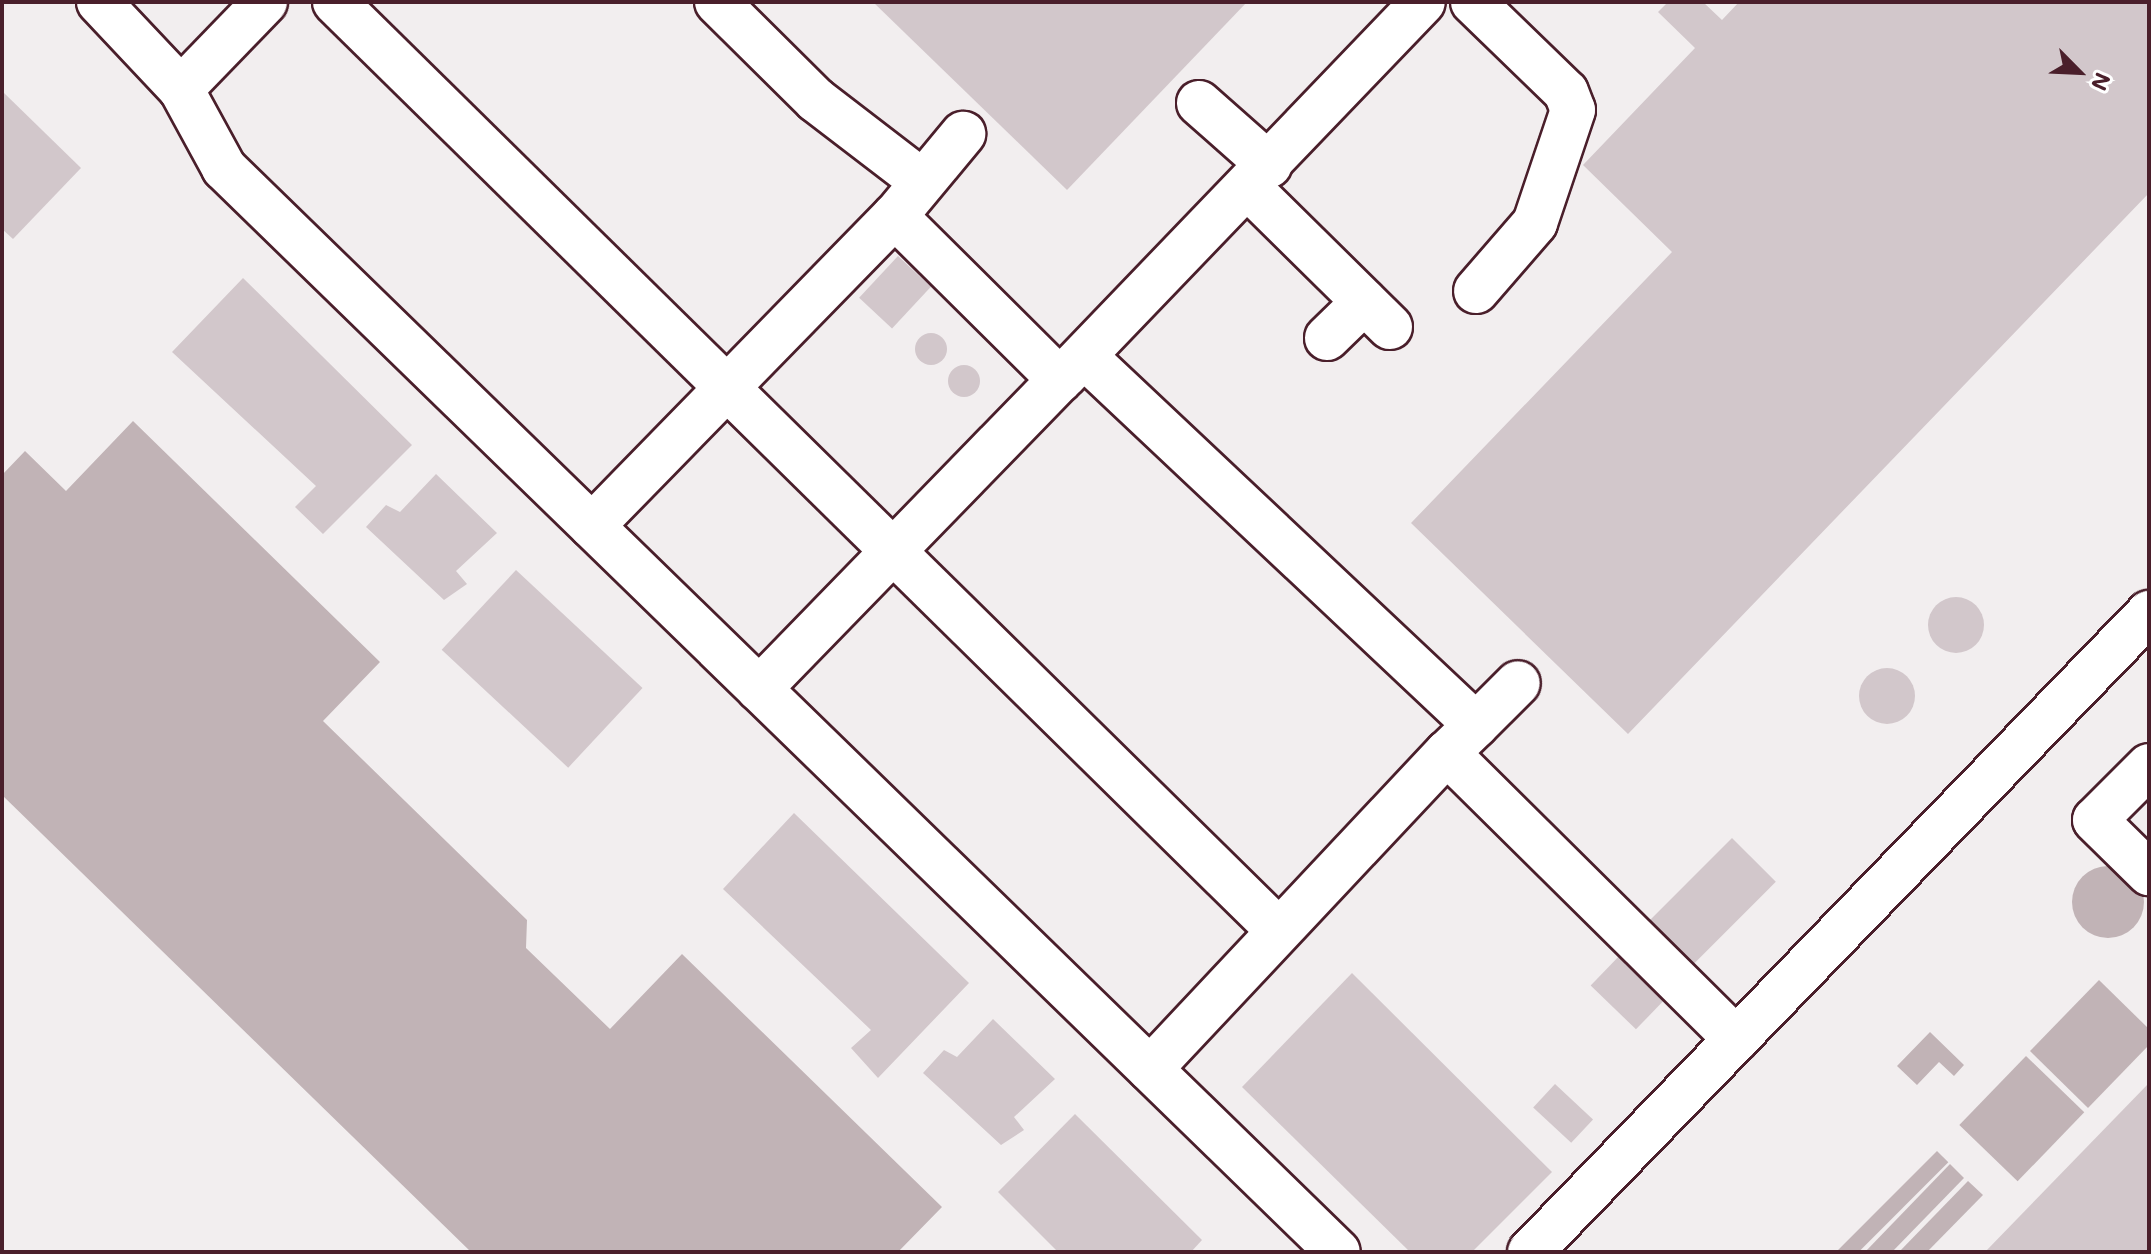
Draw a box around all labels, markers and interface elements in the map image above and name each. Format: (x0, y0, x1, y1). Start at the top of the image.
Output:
north arrow (2039, 32, 2119, 112)
text: N (2085, 68, 2118, 95)

